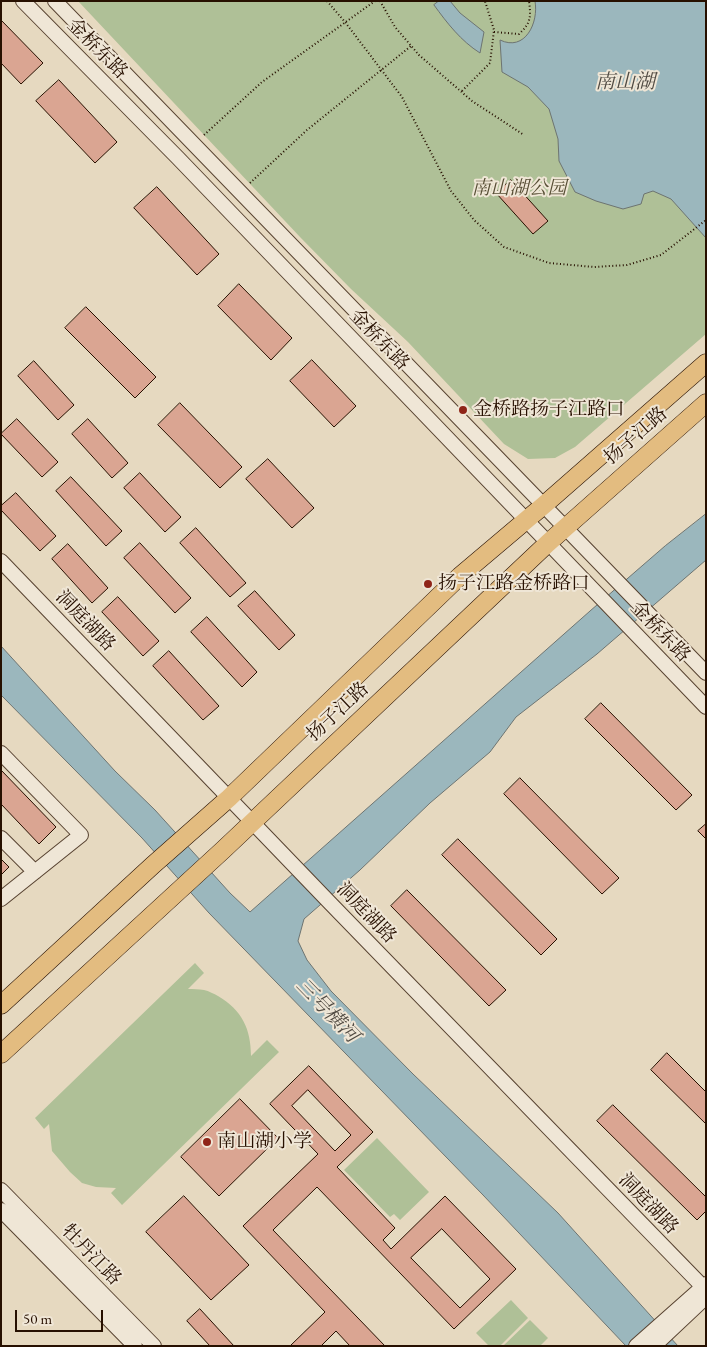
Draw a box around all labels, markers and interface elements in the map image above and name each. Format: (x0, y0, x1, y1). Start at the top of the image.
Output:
street label: 金桥东路 (62, 14, 132, 84)
water label: 南山湖 (595, 71, 655, 95)
park label: 南山湖公园 (472, 178, 566, 200)
street label: 金桥东路 (344, 305, 414, 375)
place label: 金桥路扬子江路口 (473, 399, 625, 421)
street label: 扬子江路 (600, 402, 672, 470)
marker: 金桥路扬子江路口 (457, 404, 469, 416)
place label: 扬子江路金桥路口 (438, 573, 590, 595)
marker: 扬子江路金桥路口 (422, 578, 434, 590)
street label: 洞庭湖路 (50, 586, 120, 656)
street label: 金桥东路 (625, 597, 695, 667)
street label: 扬子江路 (302, 678, 374, 746)
street label: 洞庭湖路 (331, 878, 401, 948)
water label: 三号横河 (291, 974, 363, 1048)
place label: 南山湖小学 (217, 1131, 312, 1153)
marker: 南山湖小学 (201, 1136, 213, 1148)
street label: 洞庭湖路 (613, 1169, 683, 1239)
street label: 牡丹江路 (56, 1220, 126, 1290)
scale bar (18, 1300, 105, 1332)
text: 50 m (23, 1309, 52, 1328)

